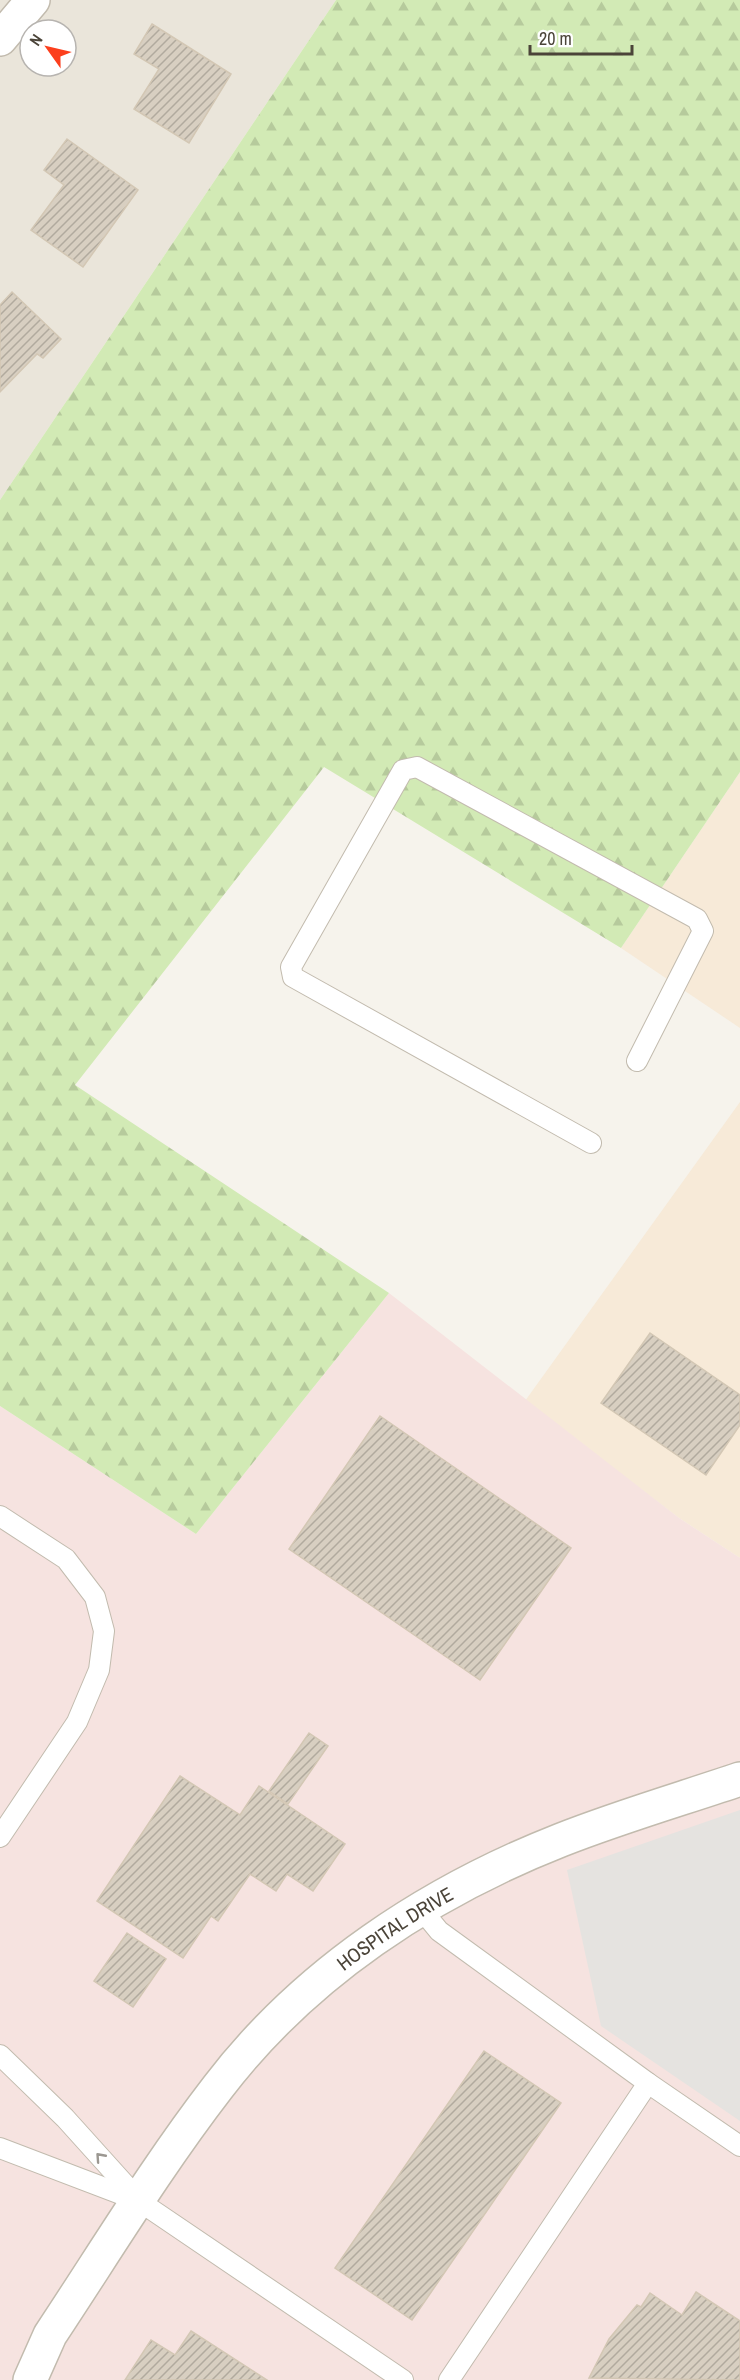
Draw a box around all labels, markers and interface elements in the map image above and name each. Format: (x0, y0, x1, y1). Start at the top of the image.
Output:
north arrow (18, 18, 78, 78)
scale bar (530, 18, 632, 56)
text: 20 m (539, 26, 572, 51)
text: N (24, 30, 47, 50)
street label: HOSPITAL DRIVE (331, 1880, 457, 1976)
one-way arrow (96, 2153, 107, 2164)

